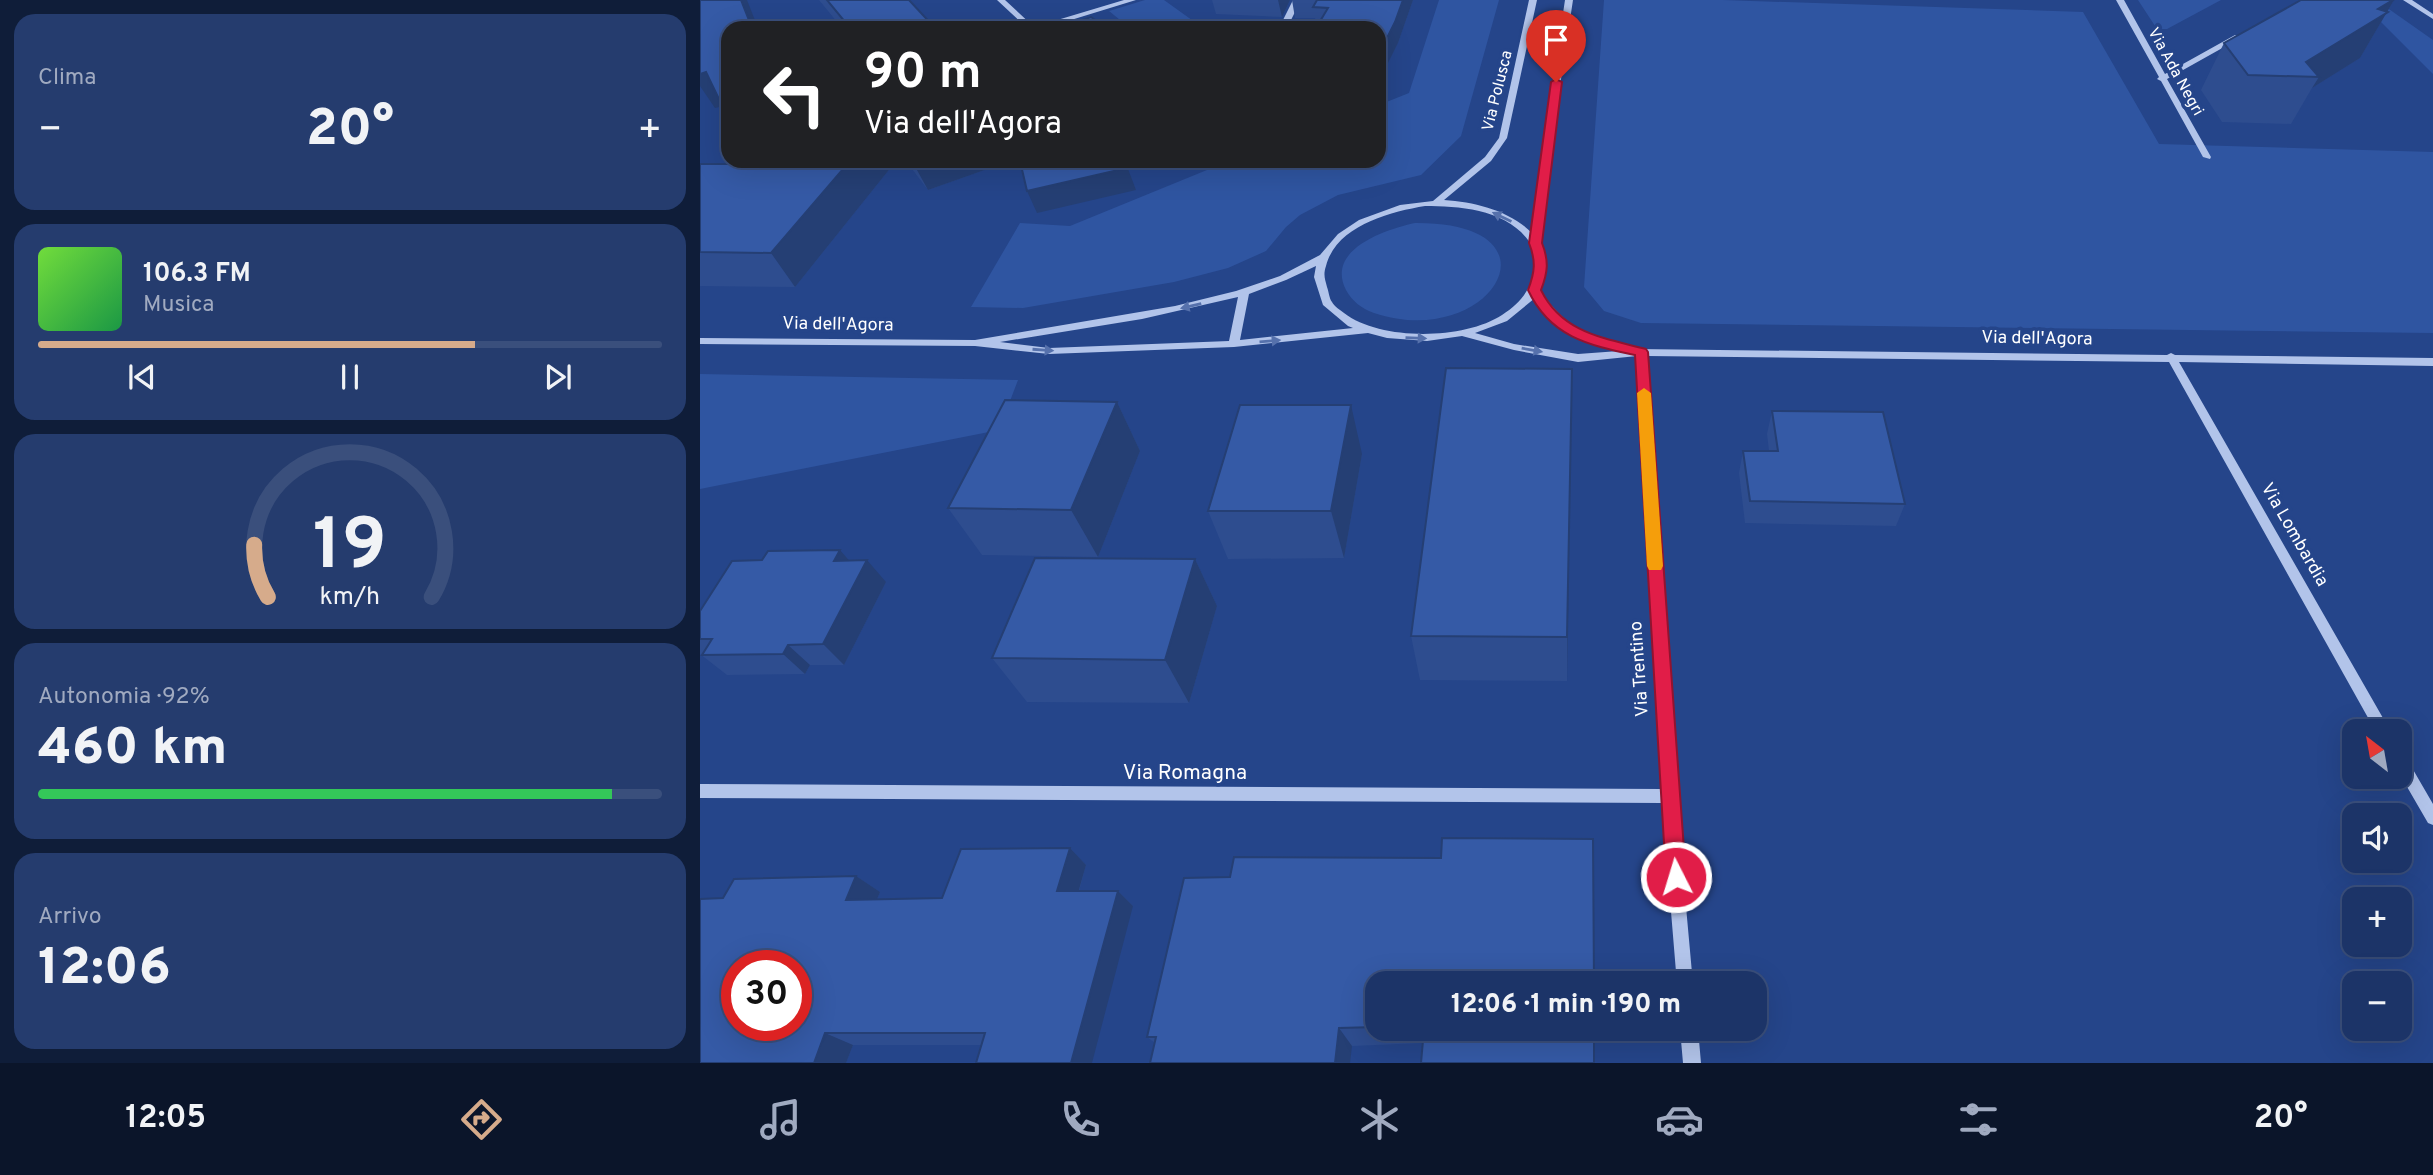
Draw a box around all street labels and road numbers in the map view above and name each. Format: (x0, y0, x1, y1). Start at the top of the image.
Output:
street label: Via Ada Negri (2143, 25, 2207, 119)
street label: Via Polusca (1478, 49, 1518, 133)
street label: Via dell'Agora (782, 313, 894, 337)
street label: Via dell'Agora (1981, 327, 2093, 351)
street label: Via Lombardia (2255, 479, 2333, 591)
street label: Via Trentino (1625, 620, 1655, 718)
street label: Via Romagna (1123, 760, 1247, 787)

